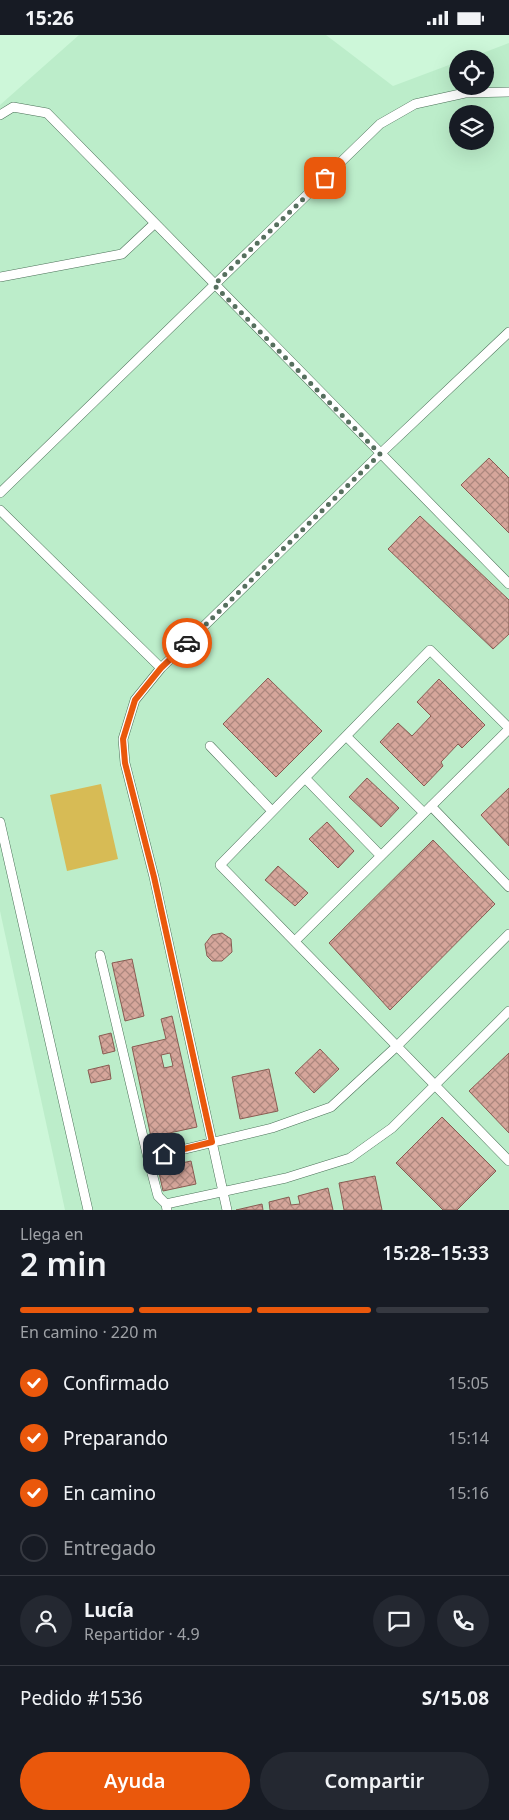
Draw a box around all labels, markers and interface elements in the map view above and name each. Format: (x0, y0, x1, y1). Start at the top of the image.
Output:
text: 15:26 (25, 5, 74, 31)
map controls (449, 50, 494, 150)
button: locate (449, 50, 494, 95)
button: layers (449, 105, 494, 150)
pin (304, 157, 346, 199)
icon: bag (311, 164, 339, 192)
courier (162, 618, 212, 668)
icon: car (173, 629, 201, 657)
pin (143, 1133, 185, 1175)
icon: home (150, 1140, 178, 1168)
text: Llega en (20, 1223, 83, 1245)
text: 15:28–15:33 (382, 1240, 489, 1266)
text: 2 min (20, 1242, 107, 1285)
text: En camino · 220 m (20, 1321, 157, 1343)
icon: check (20, 1369, 48, 1397)
text: Confirmado (63, 1370, 169, 1396)
text: 15:05 (448, 1372, 489, 1394)
icon: check (20, 1424, 48, 1452)
text: Preparando (63, 1425, 168, 1451)
text: 15:14 (448, 1427, 489, 1449)
icon: check (20, 1479, 48, 1507)
text: En camino (63, 1480, 156, 1506)
text: 15:16 (448, 1482, 489, 1504)
text: Entregado (63, 1535, 156, 1561)
button: person (20, 1595, 72, 1647)
button: chat (373, 1595, 425, 1647)
button: phone (437, 1595, 489, 1647)
text: Lucía (84, 1597, 134, 1623)
text: Repartidor · 4.9 (84, 1623, 200, 1645)
text: Pedido #1536 (20, 1685, 143, 1711)
text: S/15.08 (422, 1685, 489, 1711)
button: Ayuda (20, 1752, 250, 1810)
button: Compartir (260, 1752, 489, 1810)

